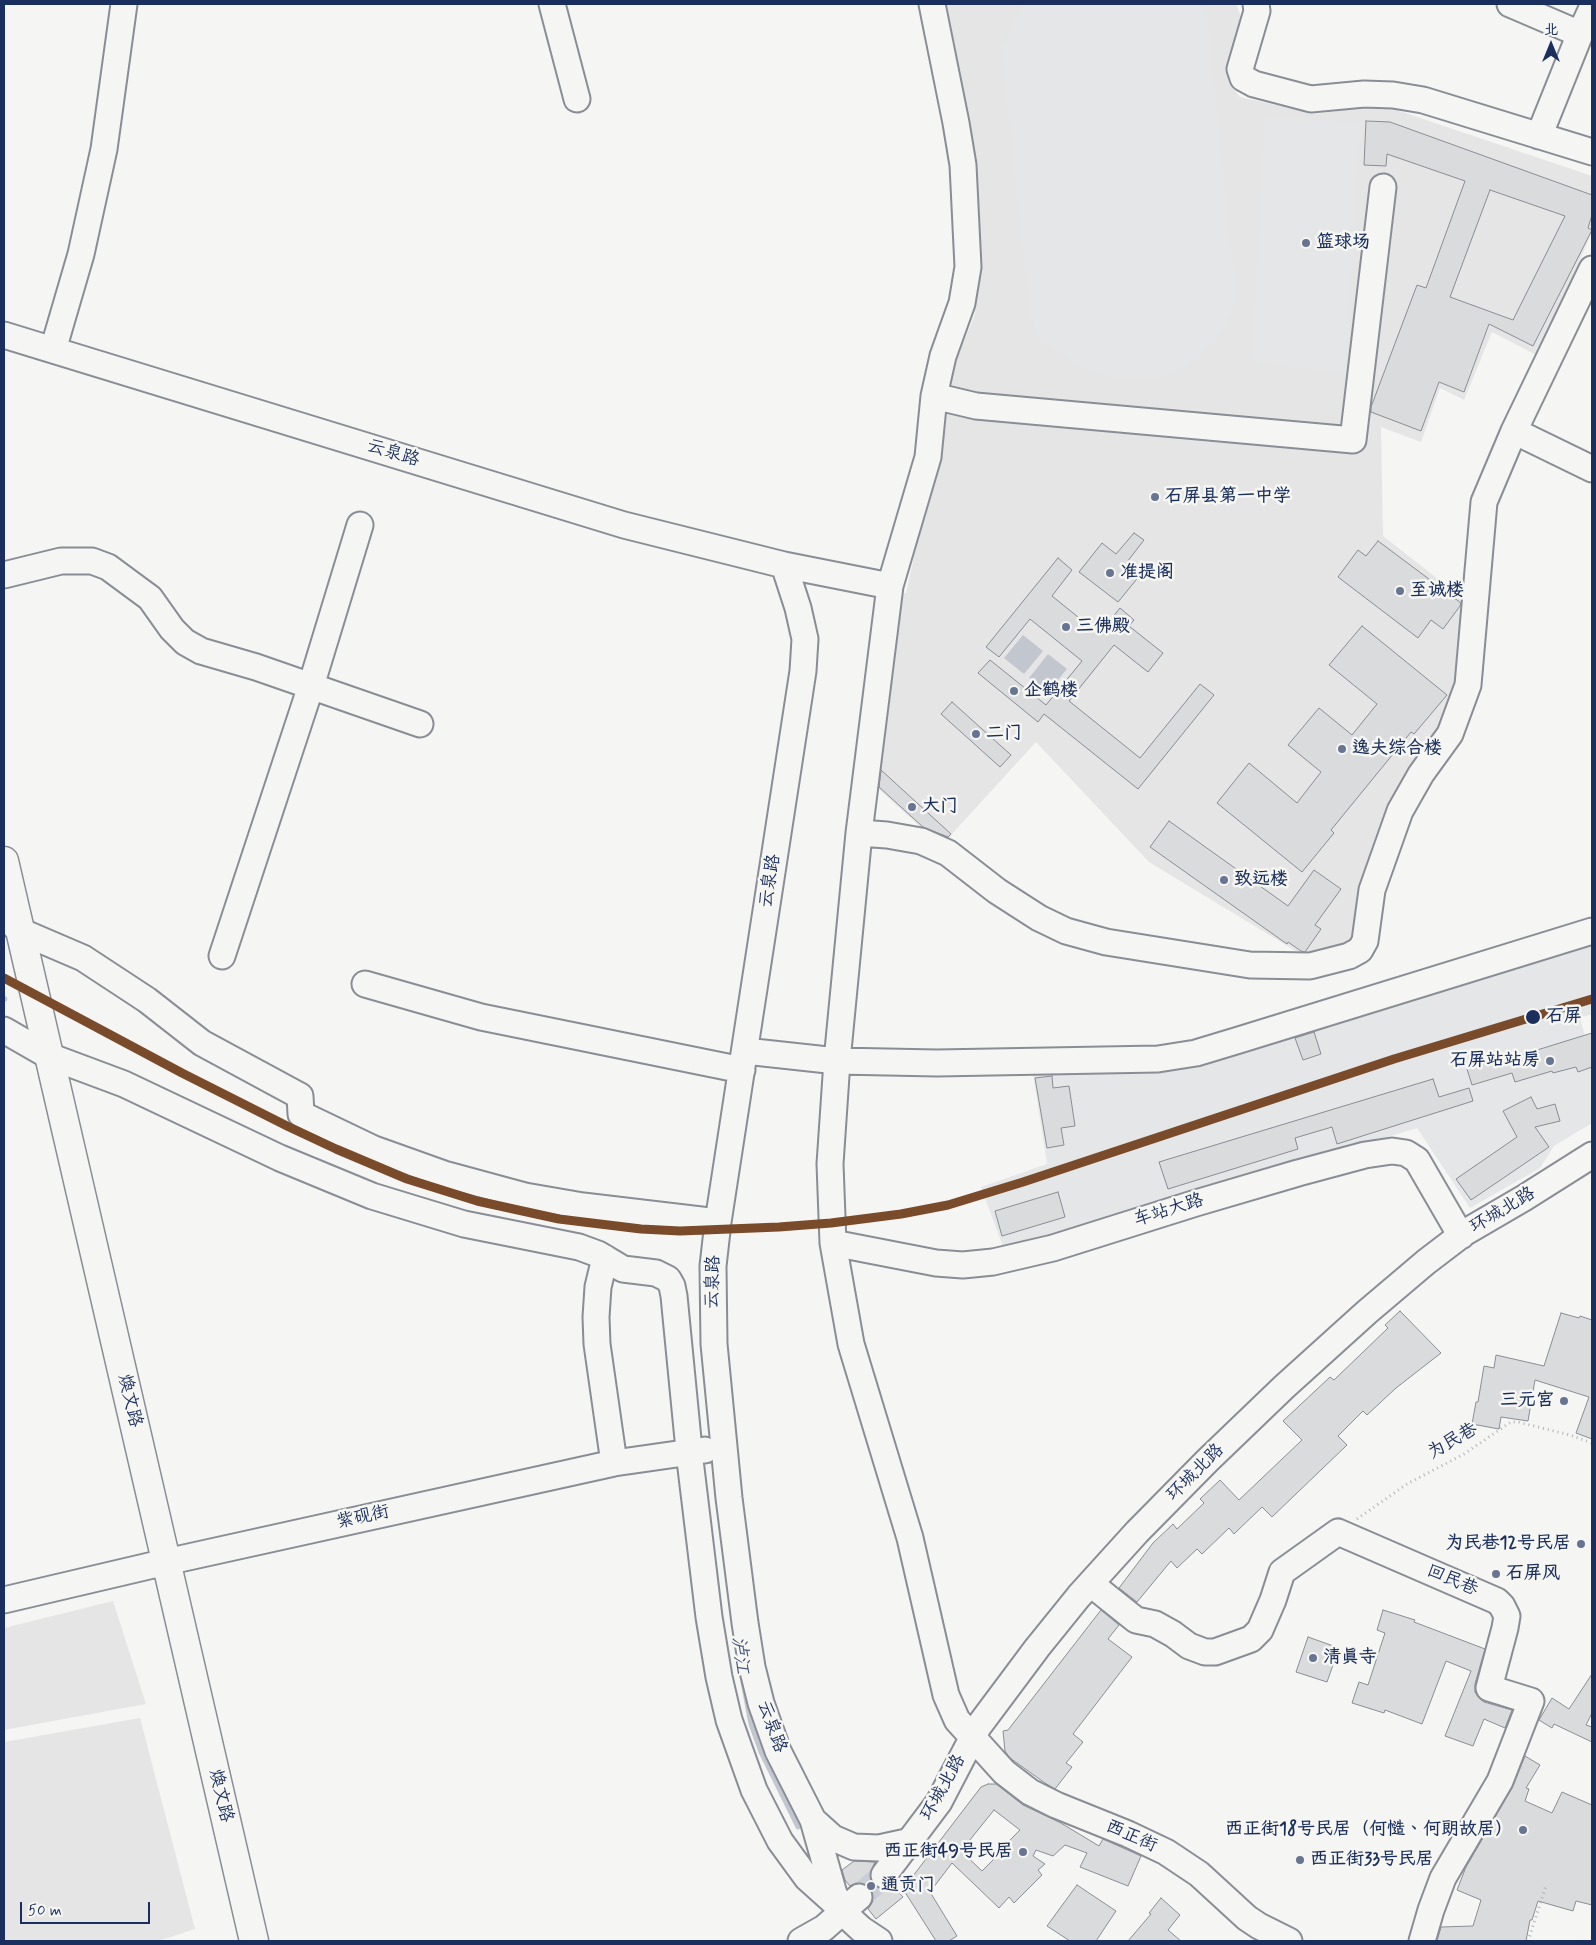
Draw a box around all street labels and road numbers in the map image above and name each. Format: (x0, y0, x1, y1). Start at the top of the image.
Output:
street label: 云泉路 (364, 436, 422, 472)
street label: 云泉路 (756, 853, 786, 909)
street label: 环城北路 (1467, 1183, 1539, 1239)
street label: 车站大路 (1131, 1190, 1207, 1232)
street label: 云泉路 (702, 1255, 726, 1309)
street label: 焕文路 (112, 1372, 146, 1430)
street label: 为民巷 (1424, 1419, 1482, 1465)
street label: 环城北路 (1163, 1440, 1229, 1506)
street label: 紫砚街 (334, 1502, 392, 1534)
street label: 回民巷 (1423, 1561, 1481, 1601)
street label: 云泉路 (752, 1698, 790, 1756)
street label: 环城北路 (917, 1751, 971, 1825)
street label: 焕文路 (203, 1767, 237, 1825)
street label: 西正街 (1102, 1816, 1160, 1858)

